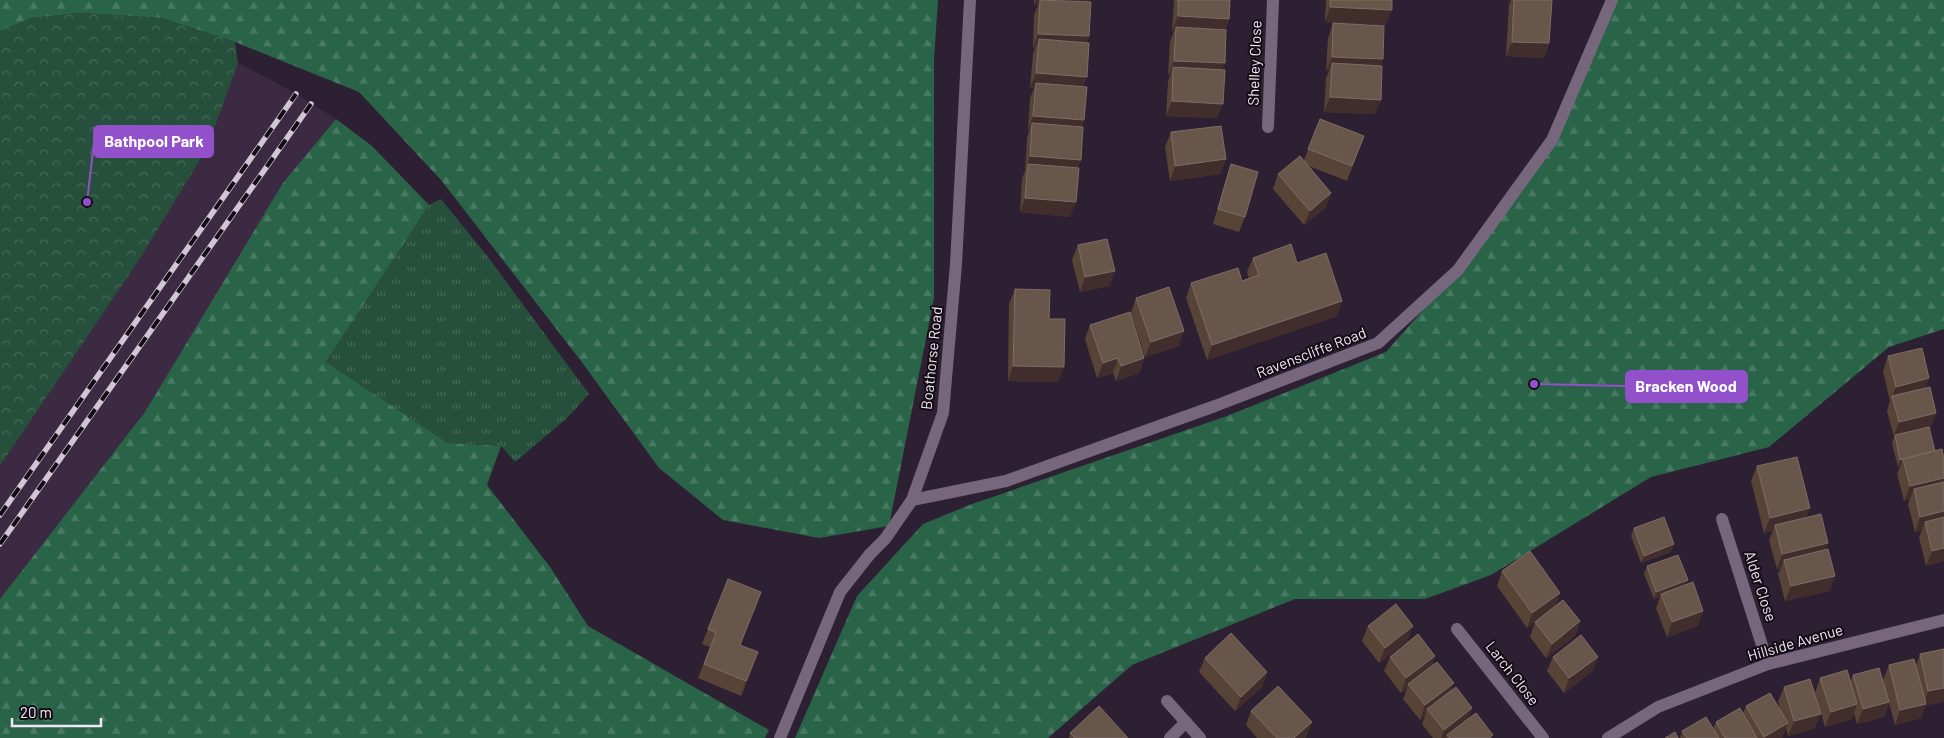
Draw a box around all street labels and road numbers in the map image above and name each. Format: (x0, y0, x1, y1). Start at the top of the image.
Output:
street label: Shelley Close (1244, 20, 1264, 106)
street label: Boathorse Road (917, 306, 945, 410)
street label: Ravenscliffe Road (1254, 323, 1368, 381)
street label: Alder Close (1741, 548, 1781, 624)
street label: Hillside Avenue (1745, 620, 1845, 664)
street label: Larch Close (1482, 637, 1544, 709)

